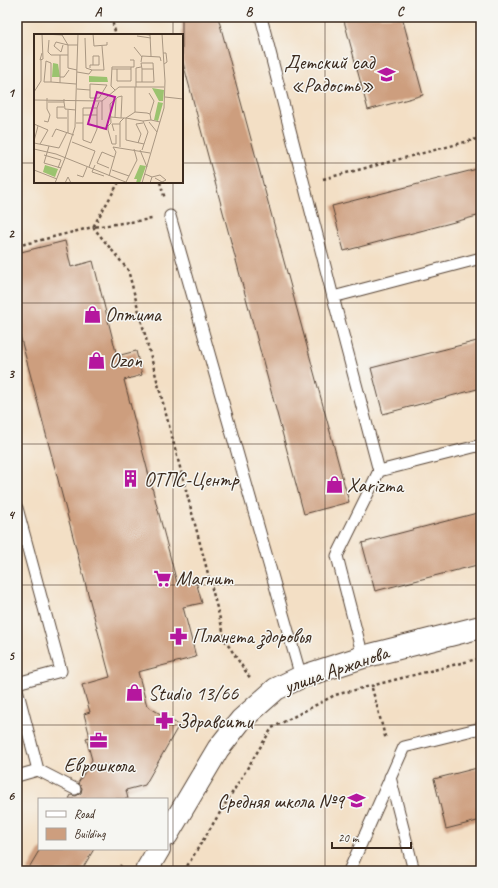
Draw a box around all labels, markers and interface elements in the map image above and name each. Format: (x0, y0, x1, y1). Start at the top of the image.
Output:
text: A (95, 4, 103, 20)
text: B (246, 4, 254, 20)
text: C (397, 4, 405, 20)
inset map (34, 34, 183, 183)
place label: Детский сад «Радость» (284, 50, 376, 98)
school or university icon: Детский сад «Радость» (377, 64, 397, 84)
text: 1 (8, 85, 16, 101)
text: 2 (8, 226, 15, 242)
place label: Оптима (105, 302, 163, 327)
shop icon: Оптима (82, 304, 102, 324)
place label: Ozon (109, 348, 143, 373)
shop icon: Ozon (86, 350, 106, 370)
text: 3 (8, 366, 15, 382)
place label: ОТПС-Центр (144, 467, 240, 492)
building icon: ОТПС-Центр (121, 469, 141, 489)
place label: Xarizma (347, 473, 405, 498)
shop icon: Xarizma (324, 475, 344, 495)
text: 4 (8, 507, 16, 523)
place label: Магнит (176, 566, 234, 591)
supermarket icon: Магнит (153, 568, 173, 588)
place label: Планета здоровья (192, 624, 313, 650)
pharmacy icon: Планета здоровья (169, 626, 189, 646)
street label: улица Аржанова (280, 639, 394, 699)
text: 5 (8, 648, 15, 664)
place label: Studio 13/66 (148, 681, 239, 706)
shop icon: Studio 13/66 (125, 683, 145, 703)
place label: Здравсити (177, 709, 254, 734)
pharmacy icon: Здравсити (154, 711, 174, 731)
office icon: Еврошкола (89, 731, 109, 751)
place label: Еврошкола (64, 753, 136, 778)
text: 6 (8, 788, 15, 804)
place label: Средняя школа №9 (217, 789, 346, 814)
school or university icon: Средняя школа №9 (347, 791, 367, 811)
legend (38, 798, 168, 850)
text: Road (74, 806, 96, 822)
scale bar (332, 824, 411, 850)
text: Building (74, 826, 106, 842)
text: 20 m (338, 830, 360, 846)

